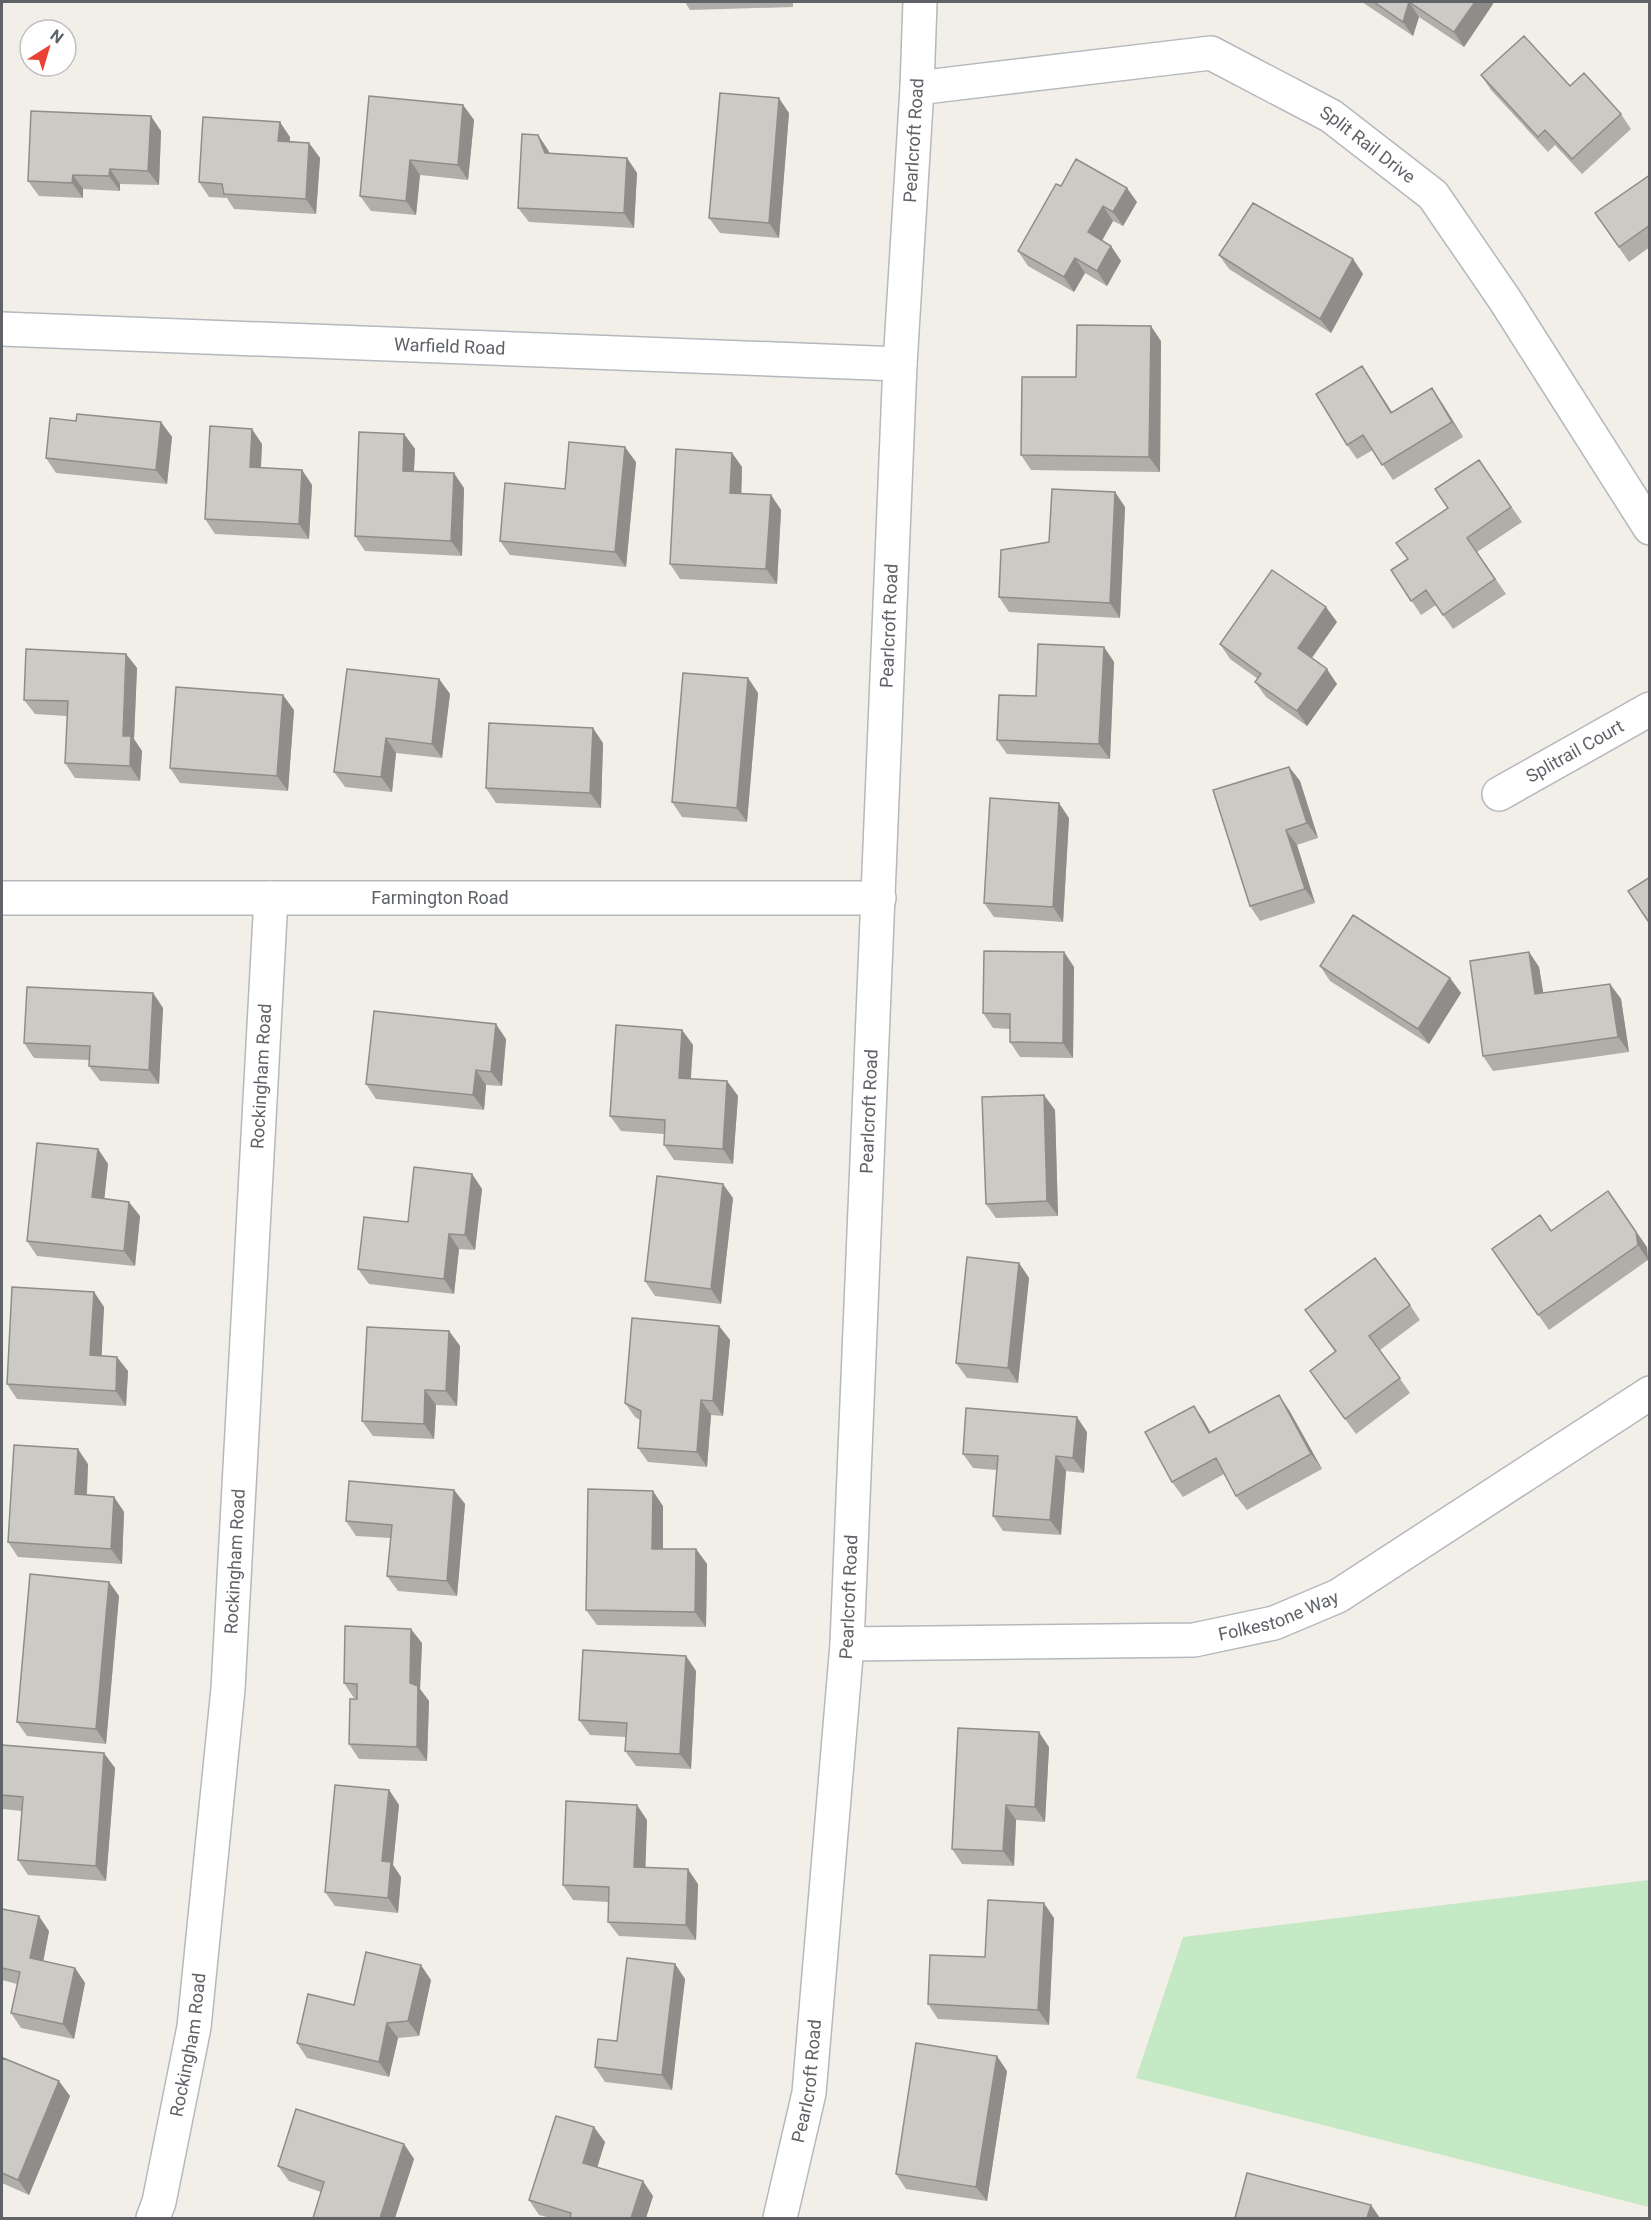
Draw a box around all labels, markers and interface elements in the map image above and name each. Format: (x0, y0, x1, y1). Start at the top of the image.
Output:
north arrow (18, 18, 78, 78)
text: N (46, 25, 67, 47)
street label: Pearlcroft Road (899, 78, 927, 203)
street label: Split Rail Drive (1317, 101, 1420, 187)
street label: Warfield Road (394, 333, 506, 359)
street label: Pearlcroft Road (876, 563, 902, 688)
street label: Splitrail Court (1522, 715, 1627, 787)
street label: Farmington Road (371, 887, 509, 908)
street label: Rockingham Road (246, 1003, 275, 1149)
street label: Pearlcroft Road (855, 1049, 882, 1174)
street label: Rockingham Road (220, 1488, 249, 1635)
street label: Pearlcroft Road (835, 1534, 862, 1660)
street label: Folkestone Way (1216, 1586, 1342, 1645)
street label: Rockingham Road (165, 1972, 209, 2119)
street label: Pearlcroft Road (787, 2018, 825, 2145)

